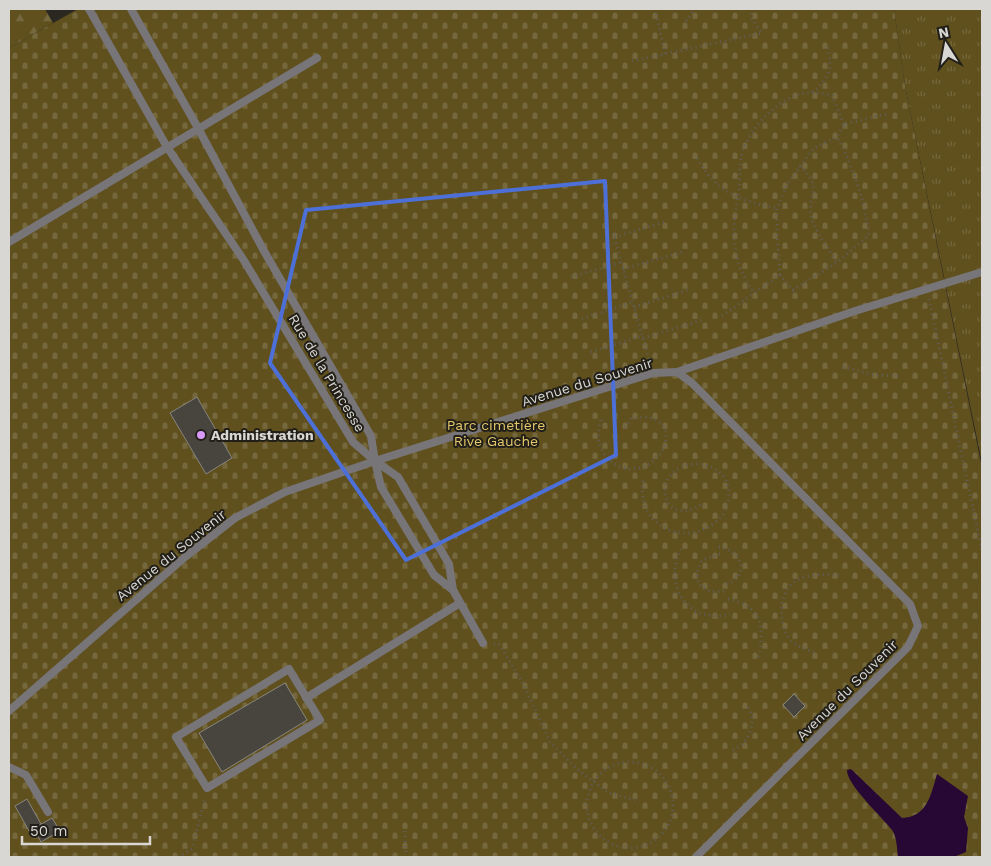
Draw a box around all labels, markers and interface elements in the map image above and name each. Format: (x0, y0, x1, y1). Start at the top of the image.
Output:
north arrow (921, 20, 971, 70)
text: N (937, 23, 950, 41)
street label: Rue de la Princesse (286, 311, 368, 435)
street label: Avenue du Souvenir (520, 354, 655, 410)
park label: Parc cimetière Rive Gauche (447, 417, 545, 449)
place label: Administration (211, 427, 314, 443)
marker: Administration (195, 429, 207, 441)
street label: Avenue du Souvenir (113, 506, 229, 604)
street label: Avenue du Souvenir (793, 636, 901, 744)
scale bar (22, 814, 150, 846)
text: 50 m (30, 822, 67, 840)

